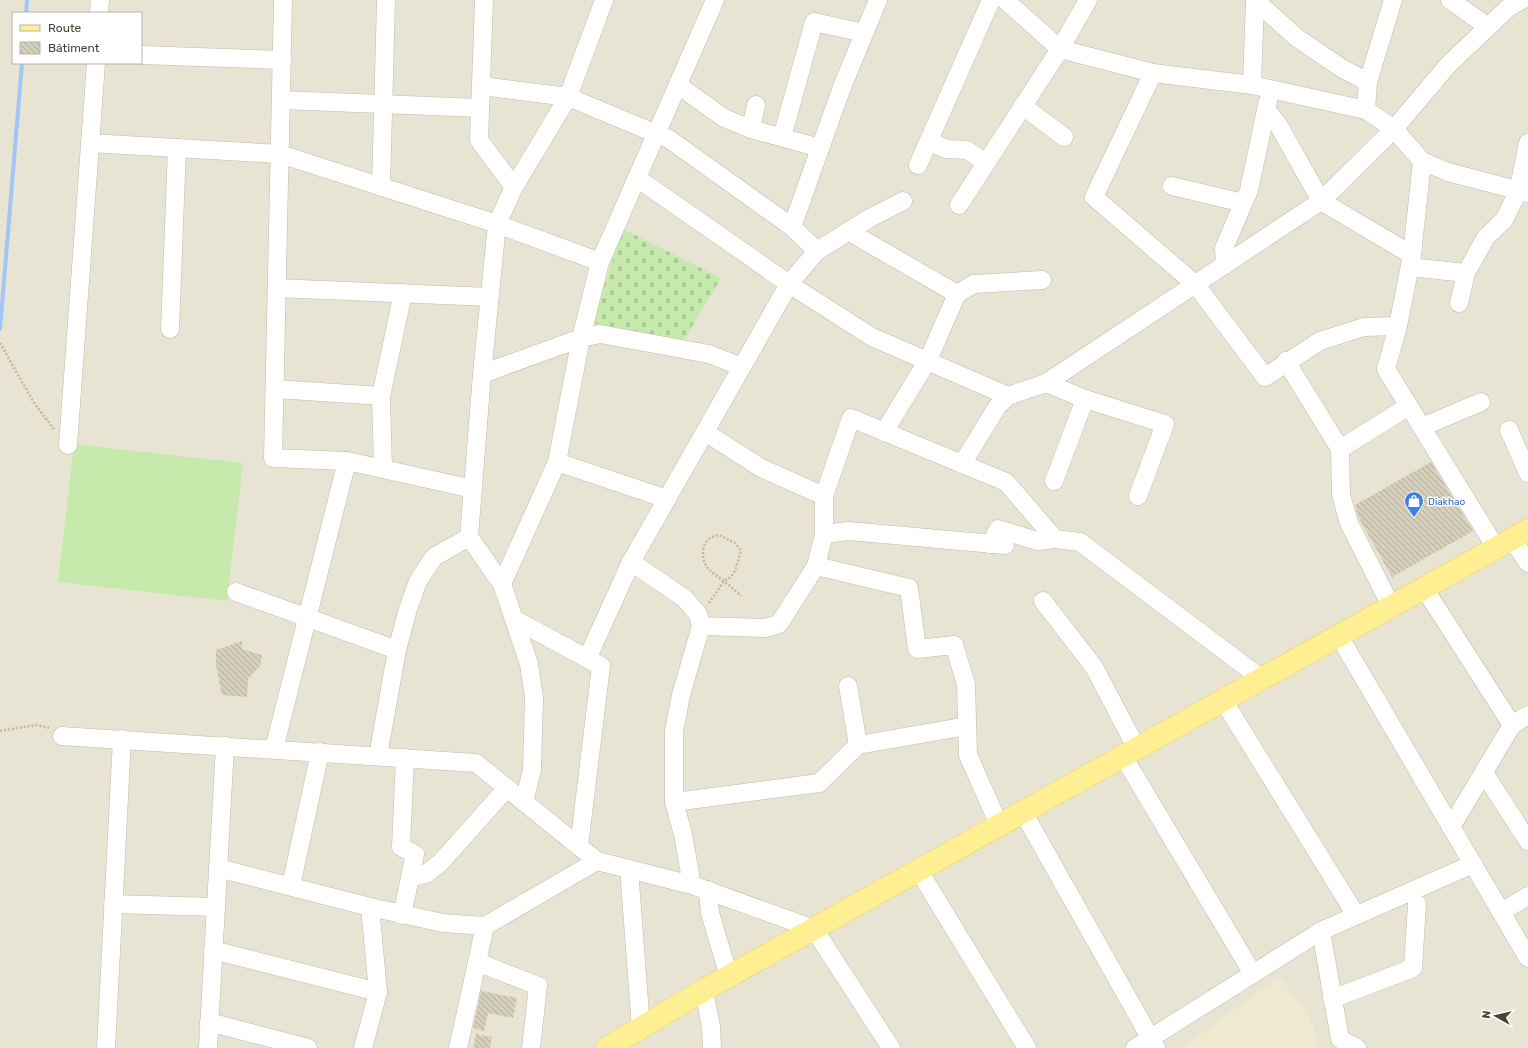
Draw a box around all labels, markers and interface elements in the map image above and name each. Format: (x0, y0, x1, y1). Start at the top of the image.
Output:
legend (12, 12, 142, 64)
text: Route (48, 21, 82, 35)
text: Bâtiment (48, 41, 100, 55)
shop icon: Diakhao (1403, 490, 1425, 518)
place label: Diakhao (1428, 496, 1466, 508)
north arrow (1476, 996, 1516, 1036)
text: N (1480, 1010, 1494, 1020)

